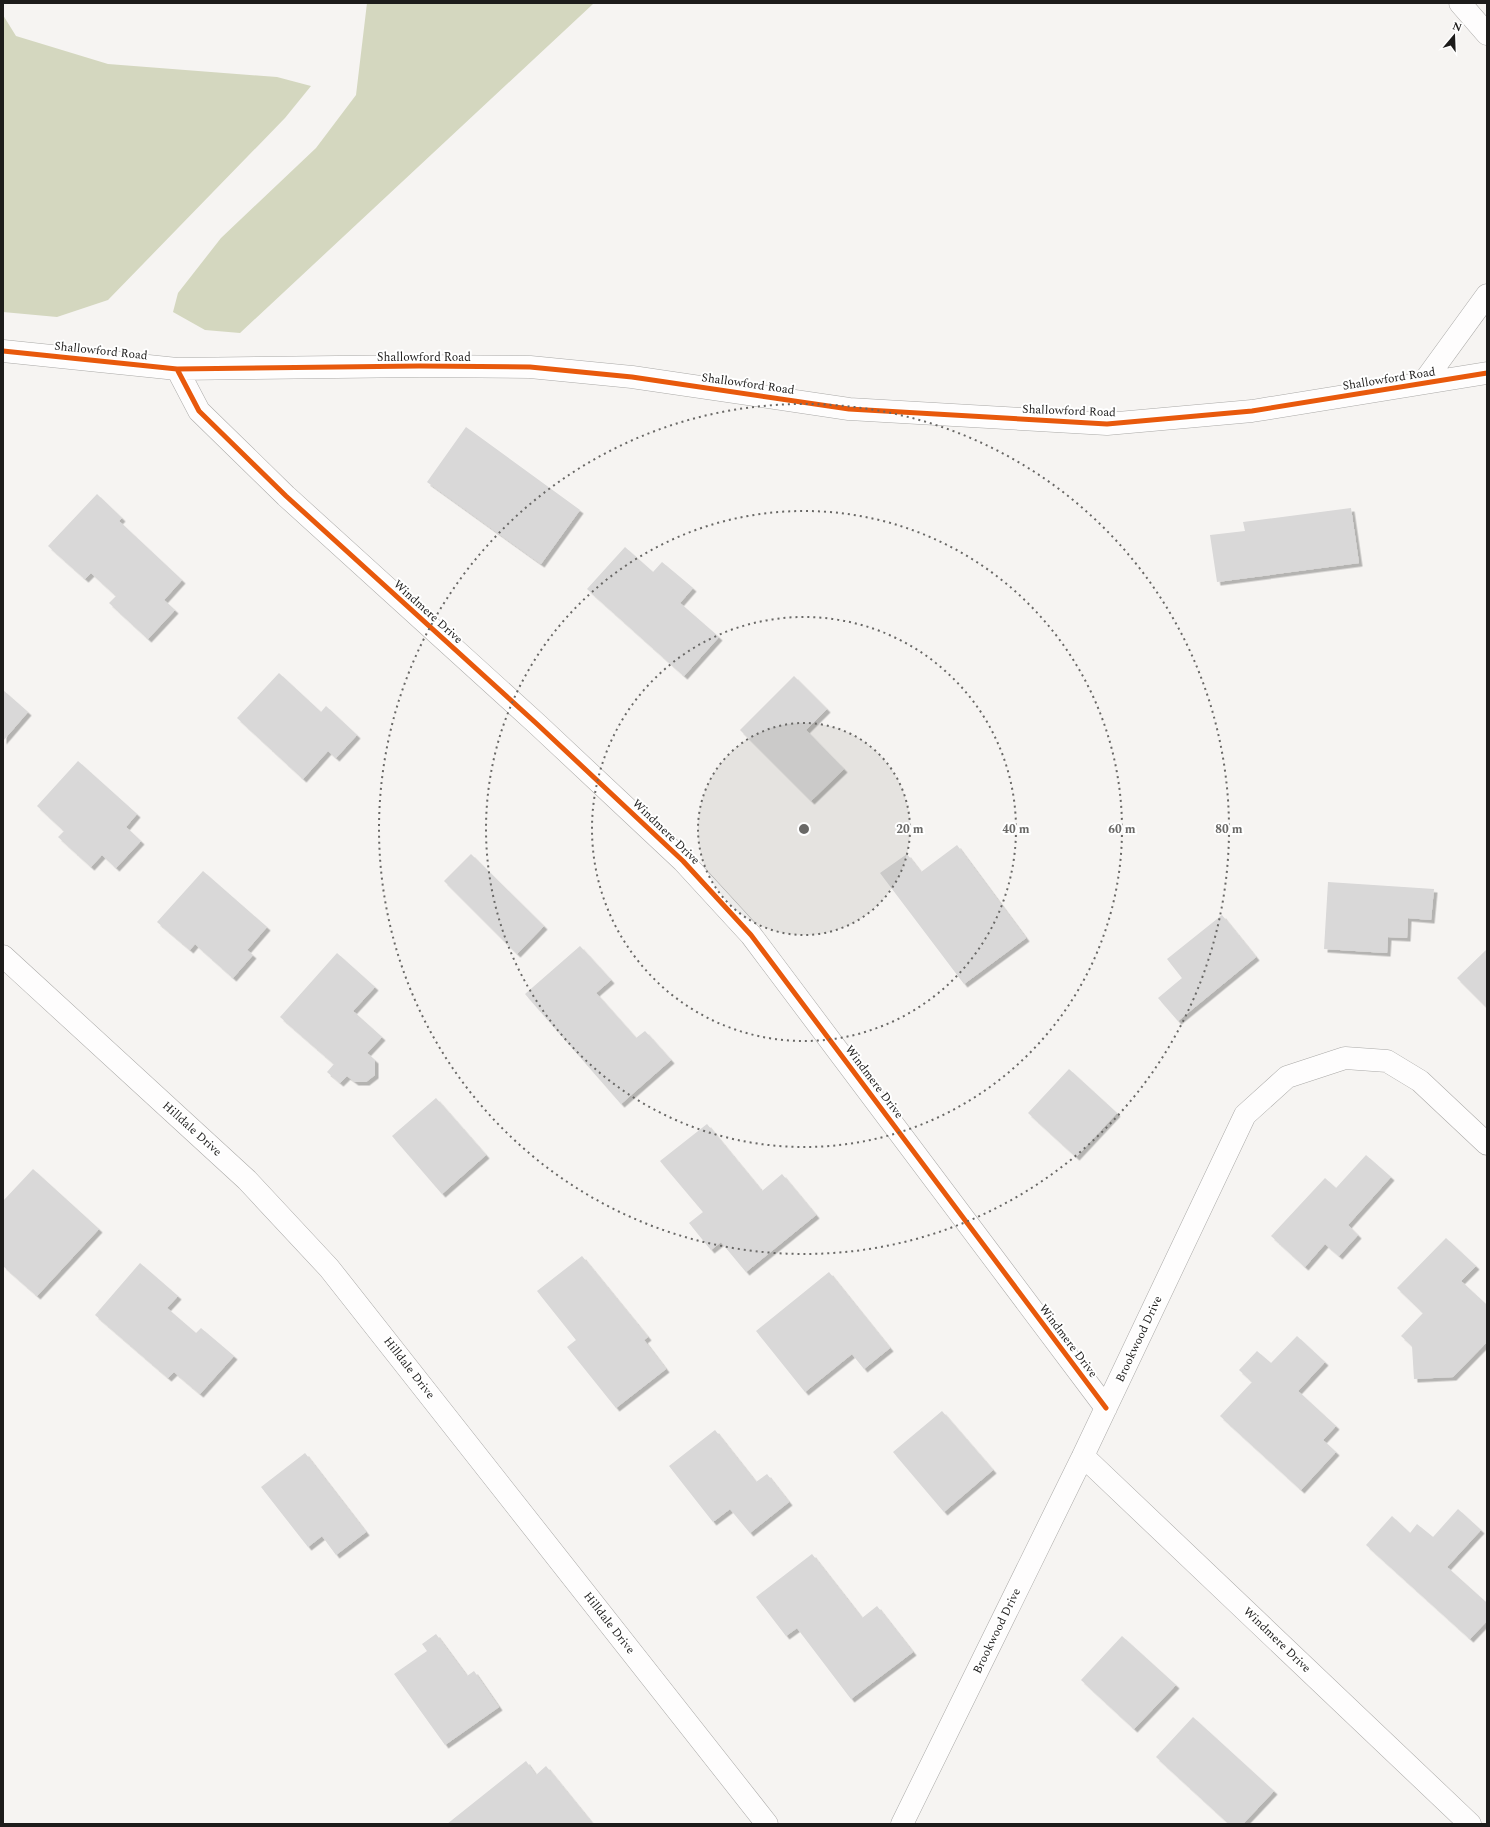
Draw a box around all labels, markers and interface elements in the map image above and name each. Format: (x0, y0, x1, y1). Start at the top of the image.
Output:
north arrow (1434, 16, 1474, 56)
text: N (1450, 18, 1464, 37)
street label: Shallowford Road (53, 337, 149, 365)
street label: Shallowford Road (377, 348, 471, 367)
street label: Shallowford Road (1341, 362, 1437, 396)
street label: Shallowford Road (700, 368, 796, 400)
street label: Shallowford Road (1022, 400, 1116, 422)
street label: Windmere Drive (389, 575, 467, 649)
street label: Windmere Drive (628, 795, 704, 870)
text: 20 m (896, 820, 924, 839)
text: 40 m (1002, 820, 1030, 839)
text: 60 m (1108, 820, 1136, 839)
text: 80 m (1215, 820, 1243, 839)
centre of rings (797, 822, 811, 836)
street label: Windmere Drive (840, 1041, 908, 1123)
street label: Hilldale Drive (158, 1097, 226, 1161)
street label: Brookwood Drive (1111, 1292, 1167, 1385)
street label: Windmere Drive (1034, 1300, 1102, 1382)
street label: Hilldale Drive (378, 1333, 440, 1403)
street label: Brookwood Drive (968, 1585, 1026, 1677)
street label: Hilldale Drive (578, 1588, 640, 1658)
street label: Windmere Drive (1239, 1603, 1315, 1678)

